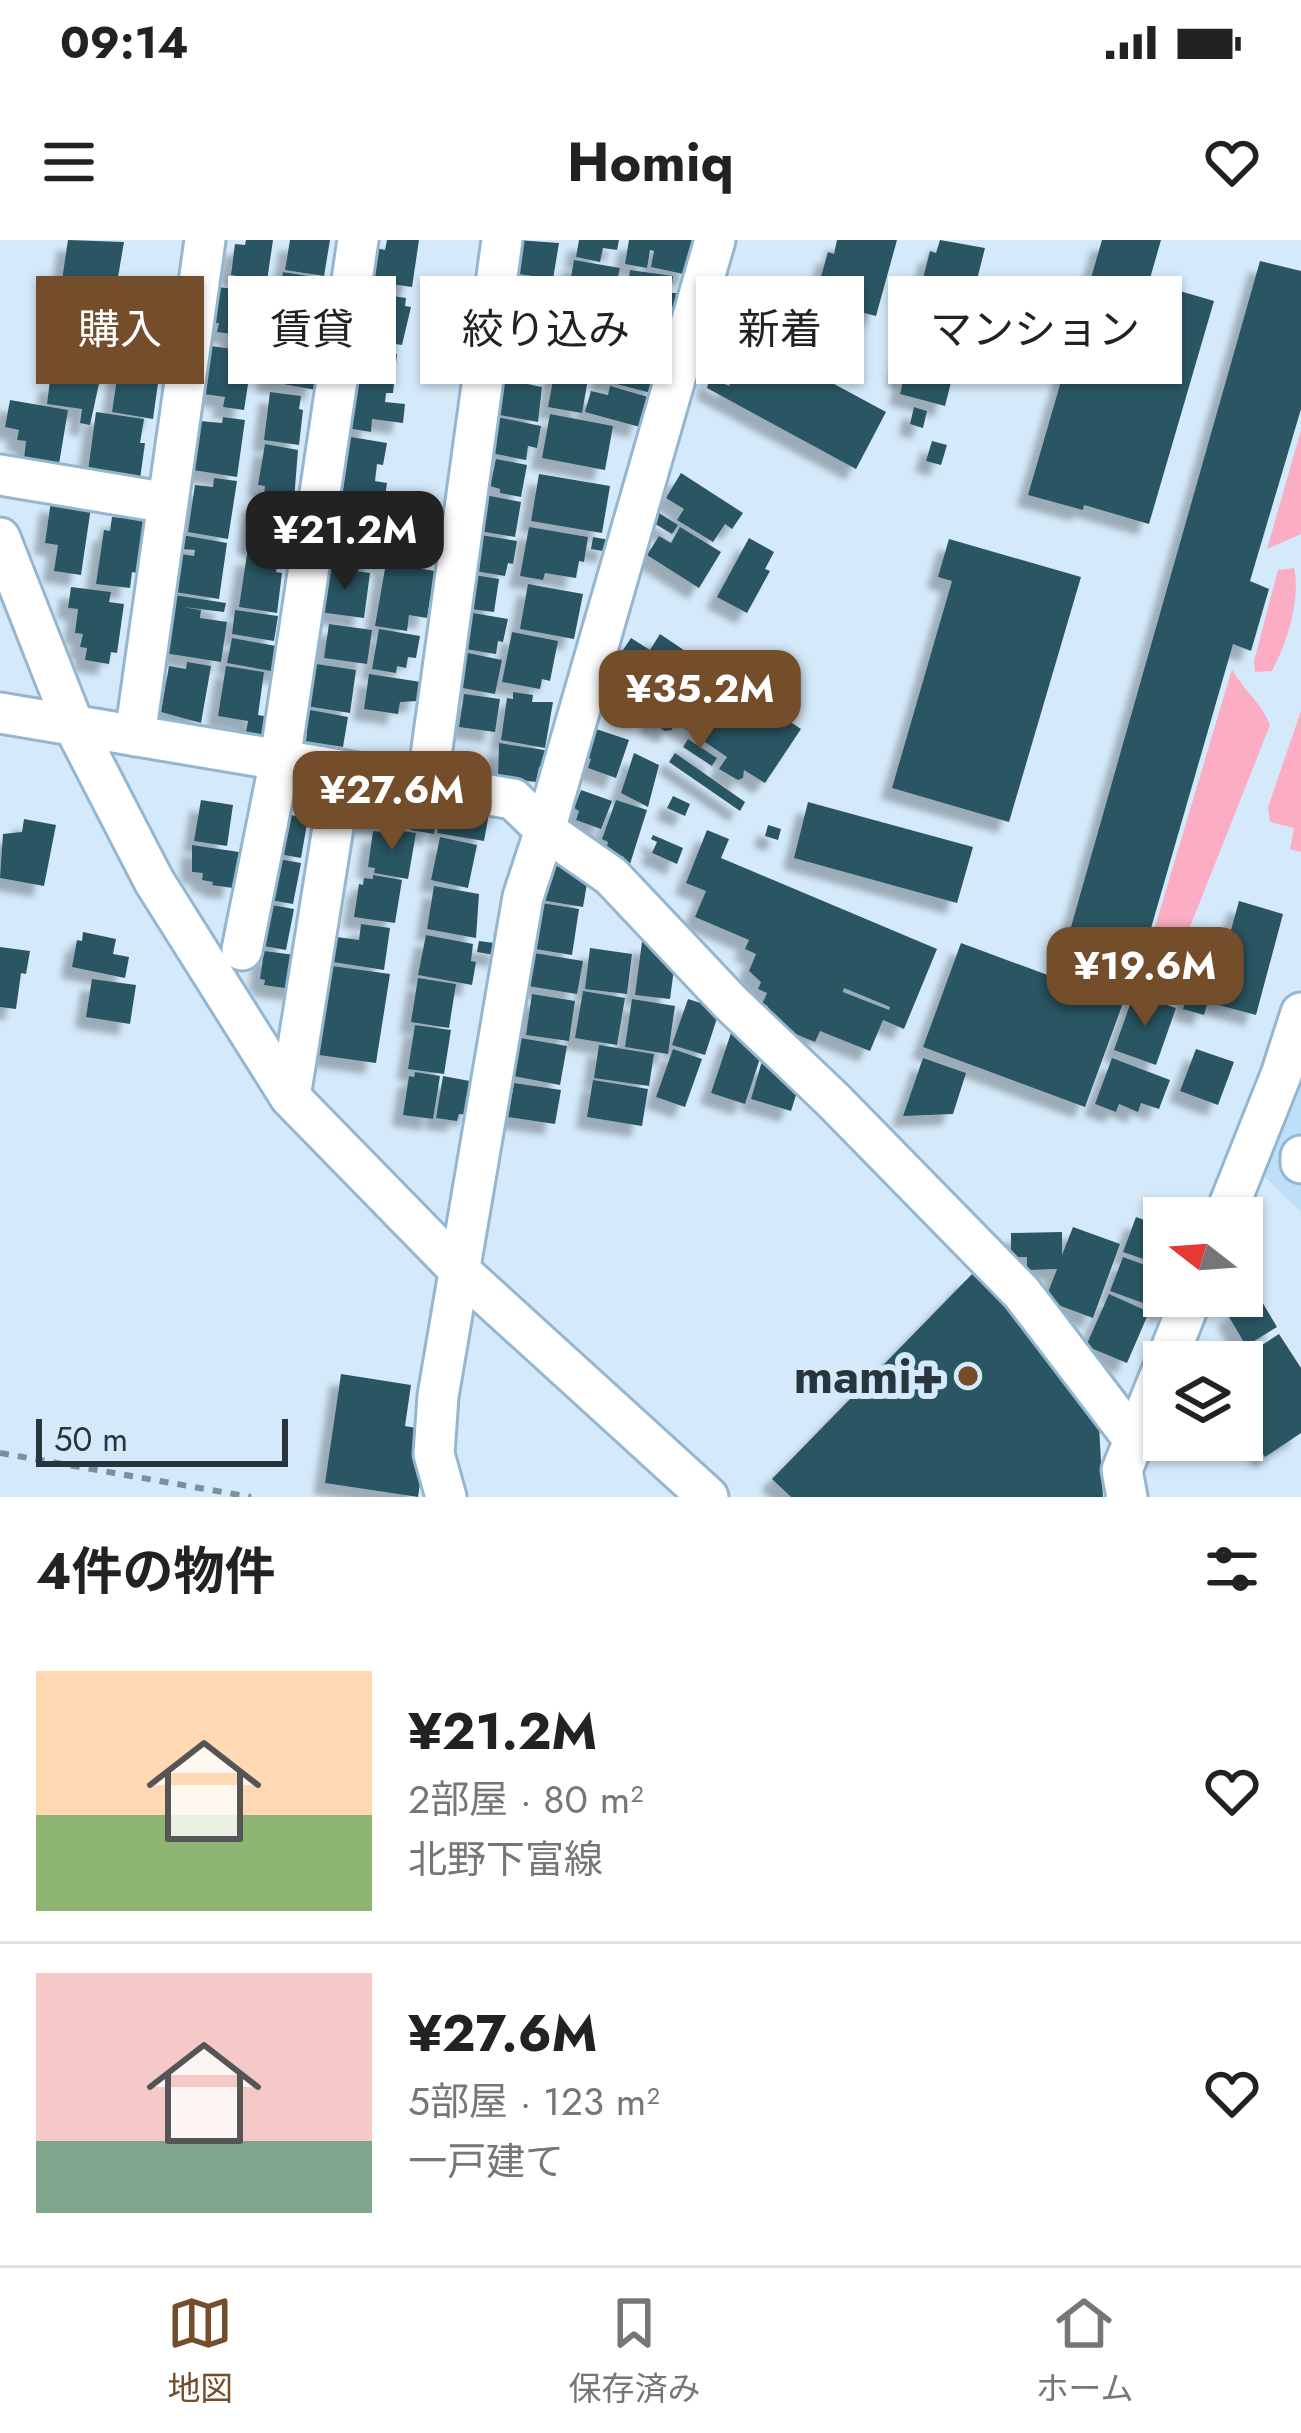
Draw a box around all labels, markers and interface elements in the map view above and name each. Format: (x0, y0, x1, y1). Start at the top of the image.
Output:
text: 09:14 (60, 10, 189, 75)
text: Homiq (567, 123, 734, 201)
icon: menu (36, 129, 102, 195)
icon: heart (1199, 129, 1265, 195)
chip: 購入 (36, 276, 204, 384)
chip: 賃貸 (228, 276, 396, 384)
chip: 絞り込み (420, 276, 672, 384)
chip: 新着 (696, 276, 864, 384)
chip: マンション (888, 276, 1182, 384)
pin: ¥21.2M (247, 491, 443, 593)
text: ¥21.2M (273, 501, 417, 558)
pin: ¥35.2M (602, 650, 798, 752)
text: ¥35.2M (626, 660, 774, 717)
pin: ¥27.6M (294, 751, 490, 853)
text: ¥27.6M (320, 761, 464, 818)
pin: ¥19.6M (1047, 927, 1243, 1029)
text: ¥19.6M (1074, 937, 1216, 994)
north arrow (1143, 1197, 1263, 1317)
map controls (1143, 1197, 1263, 1461)
button: layers (1143, 1341, 1263, 1461)
place label: mami+ (794, 1342, 944, 1411)
marker: mami+ (955, 1363, 981, 1389)
scale bar (36, 1413, 288, 1466)
text: 50 m (54, 1416, 128, 1463)
text: 4件の物件 (36, 1534, 276, 1608)
icon: filters (1199, 1536, 1265, 1602)
text: ¥21.2M (408, 1694, 597, 1768)
icon: home (132, 1719, 276, 1863)
icon: heart (1199, 1758, 1265, 1824)
text: 2部屋 · 80 m² (408, 1771, 644, 1828)
text: 北野下富線 (408, 1831, 603, 1888)
text: ¥27.6M (408, 1996, 597, 2070)
icon: home (132, 2021, 276, 2165)
icon: heart (1199, 2060, 1265, 2126)
text: 5部屋 · 123 m² (408, 2073, 660, 2130)
text: 一戸建て (408, 2133, 564, 2190)
tab: 地図 (167, 2290, 233, 2412)
tab: 保存済み (568, 2290, 700, 2412)
tab: ホーム (1035, 2290, 1133, 2412)

